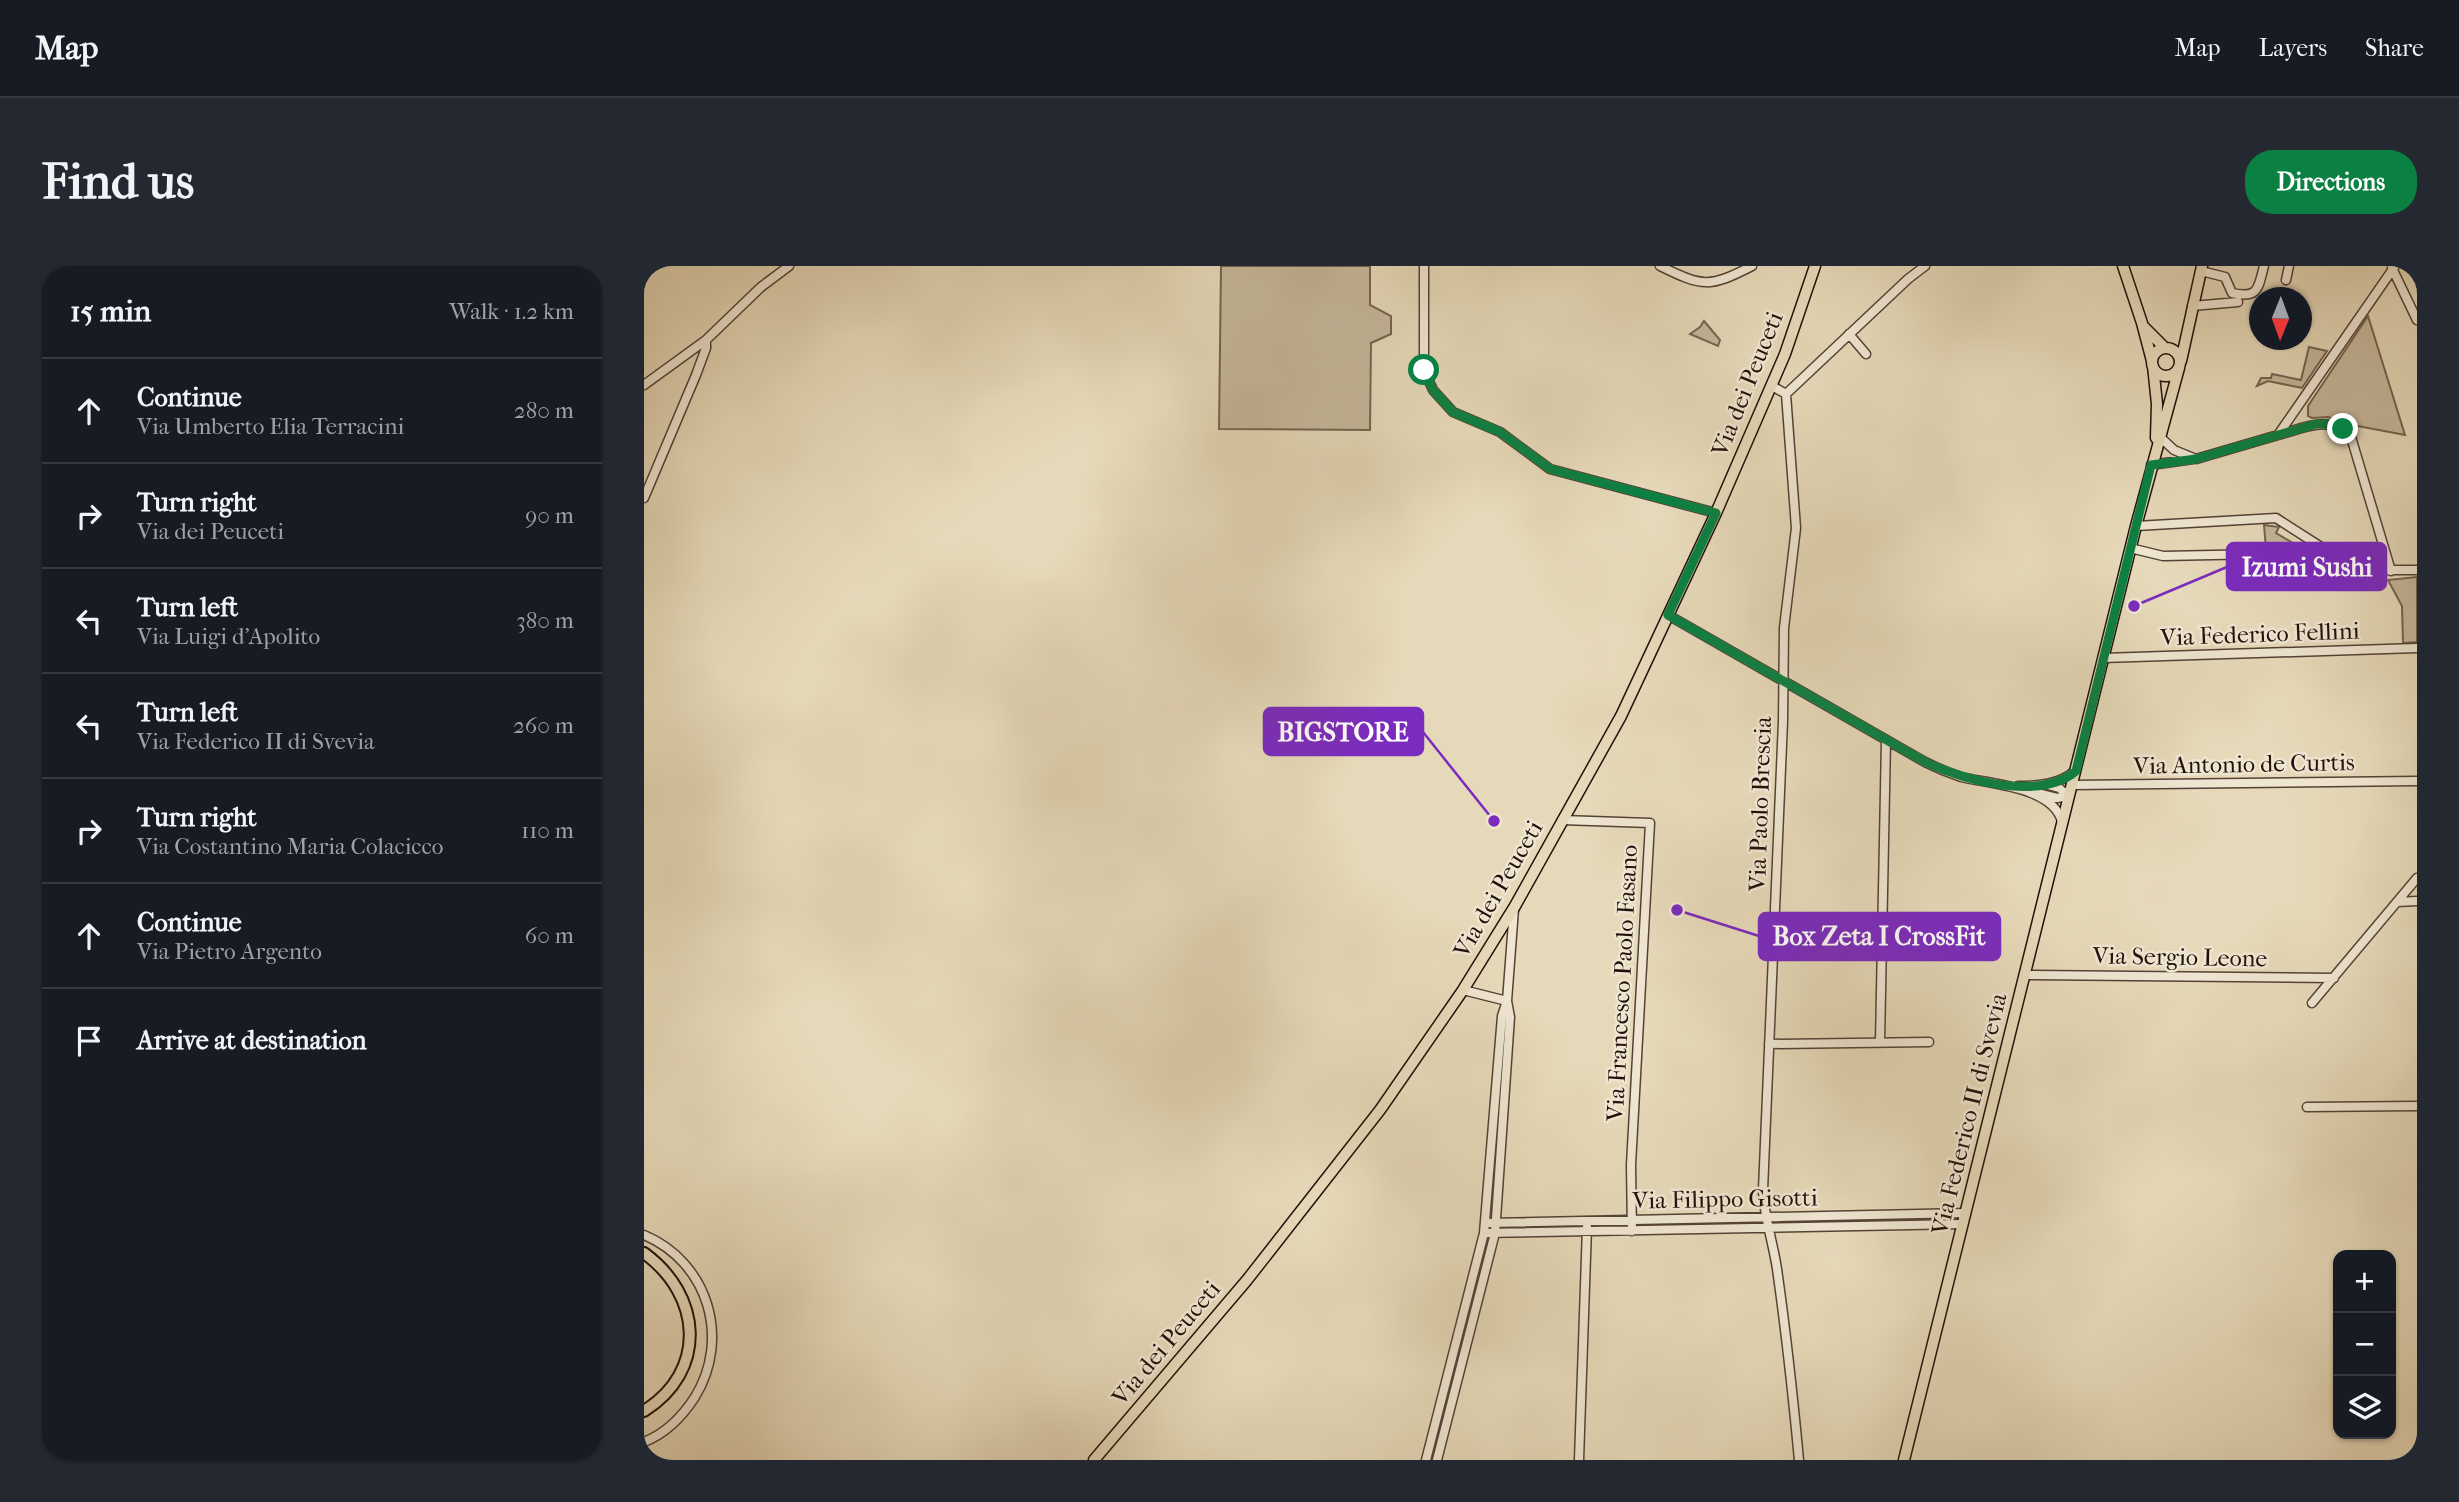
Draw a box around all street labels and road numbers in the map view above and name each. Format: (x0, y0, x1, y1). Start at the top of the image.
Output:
street label: Via dei Peuceti (1705, 308, 1789, 461)
street label: Via Federico Fellini (2159, 617, 2360, 652)
street label: Via Paolo Brescia (1743, 715, 1777, 893)
street label: Via Antonio de Curtis (2132, 748, 2355, 780)
street label: Via dei Peuceti (1447, 816, 1548, 963)
street label: Via Francesco Paolo Fasano (1601, 844, 1643, 1123)
street label: Via Sergio Leone (2091, 941, 2268, 973)
street label: Via Federico II di Svevia (1925, 989, 2013, 1239)
street label: Via Filippo Gisotti (1631, 1183, 1818, 1215)
street label: Via dei Peuceti (1105, 1275, 1226, 1412)

